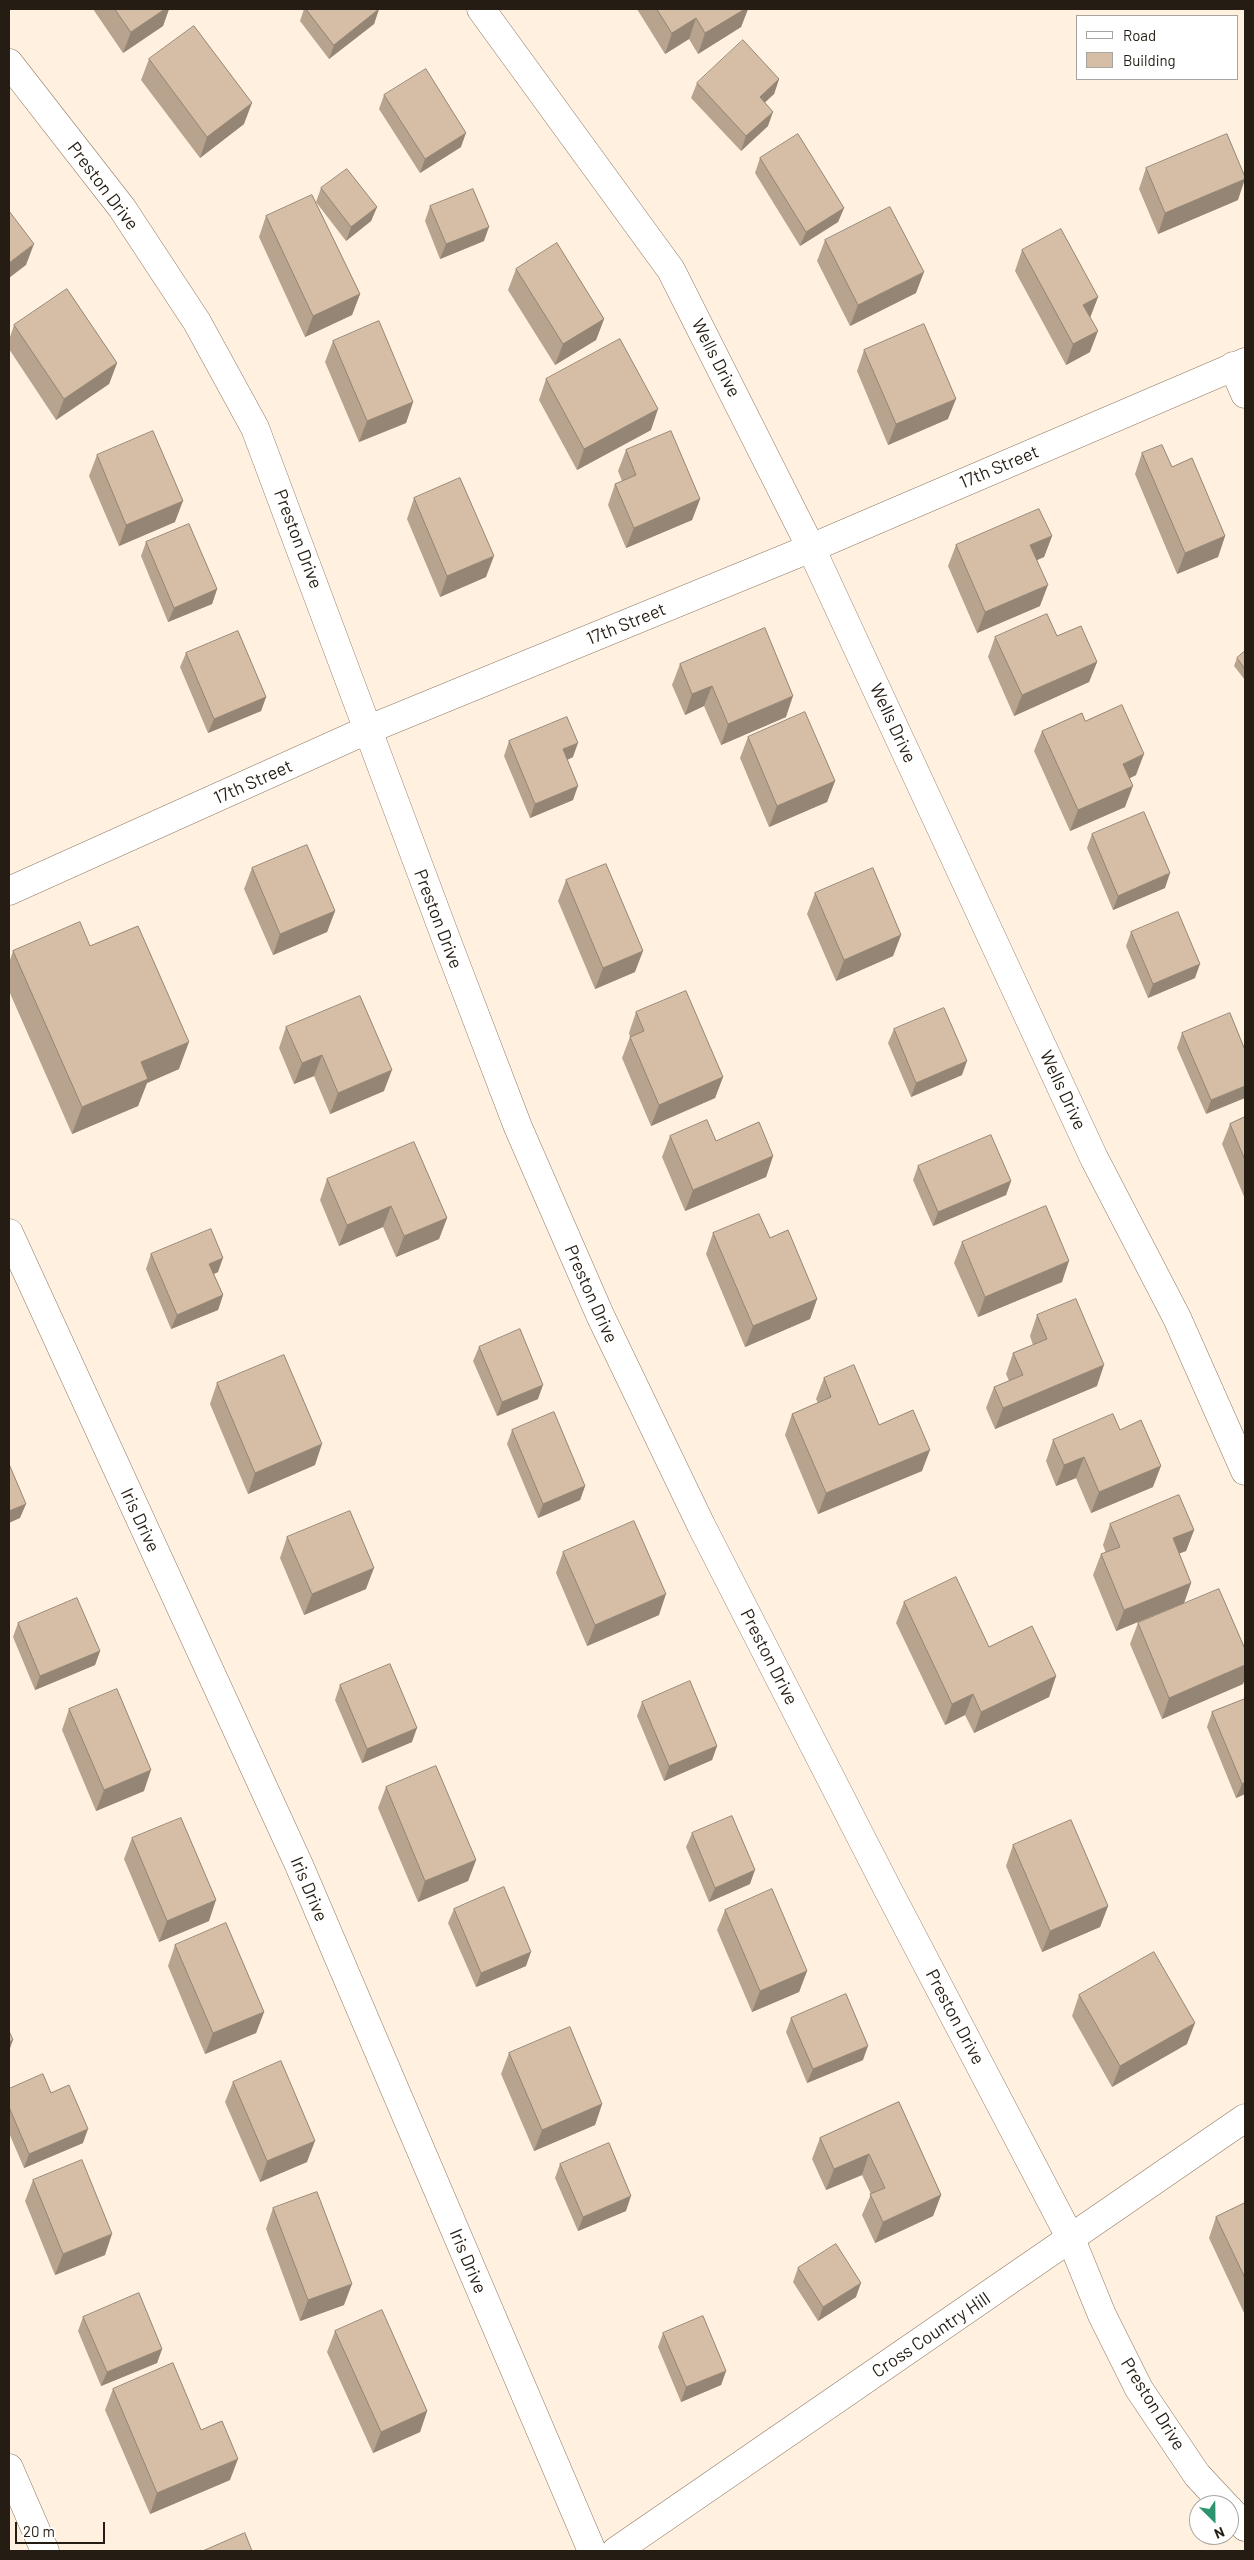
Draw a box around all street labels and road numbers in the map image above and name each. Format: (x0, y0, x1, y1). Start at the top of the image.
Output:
street label: Preston Drive (63, 138, 143, 234)
street label: Wells Drive (687, 315, 745, 401)
street label: 17th Street (956, 441, 1042, 493)
street label: Preston Drive (269, 486, 327, 592)
street label: 17th Street (583, 598, 669, 650)
street label: Wells Drive (865, 680, 921, 766)
street label: 17th Street (210, 755, 296, 809)
street label: Preston Drive (409, 866, 467, 972)
street label: Wells Drive (1035, 1047, 1091, 1133)
street label: Preston Drive (560, 1242, 622, 1346)
street label: Iris Drive (116, 1485, 164, 1555)
street label: Preston Drive (736, 1605, 802, 1709)
street label: Iris Drive (286, 1853, 332, 1925)
street label: Preston Drive (921, 1966, 989, 2068)
street label: Iris Drive (445, 2225, 491, 2297)
street label: Cross Country Hill (868, 2287, 994, 2383)
street label: Preston Drive (1116, 2354, 1190, 2454)

